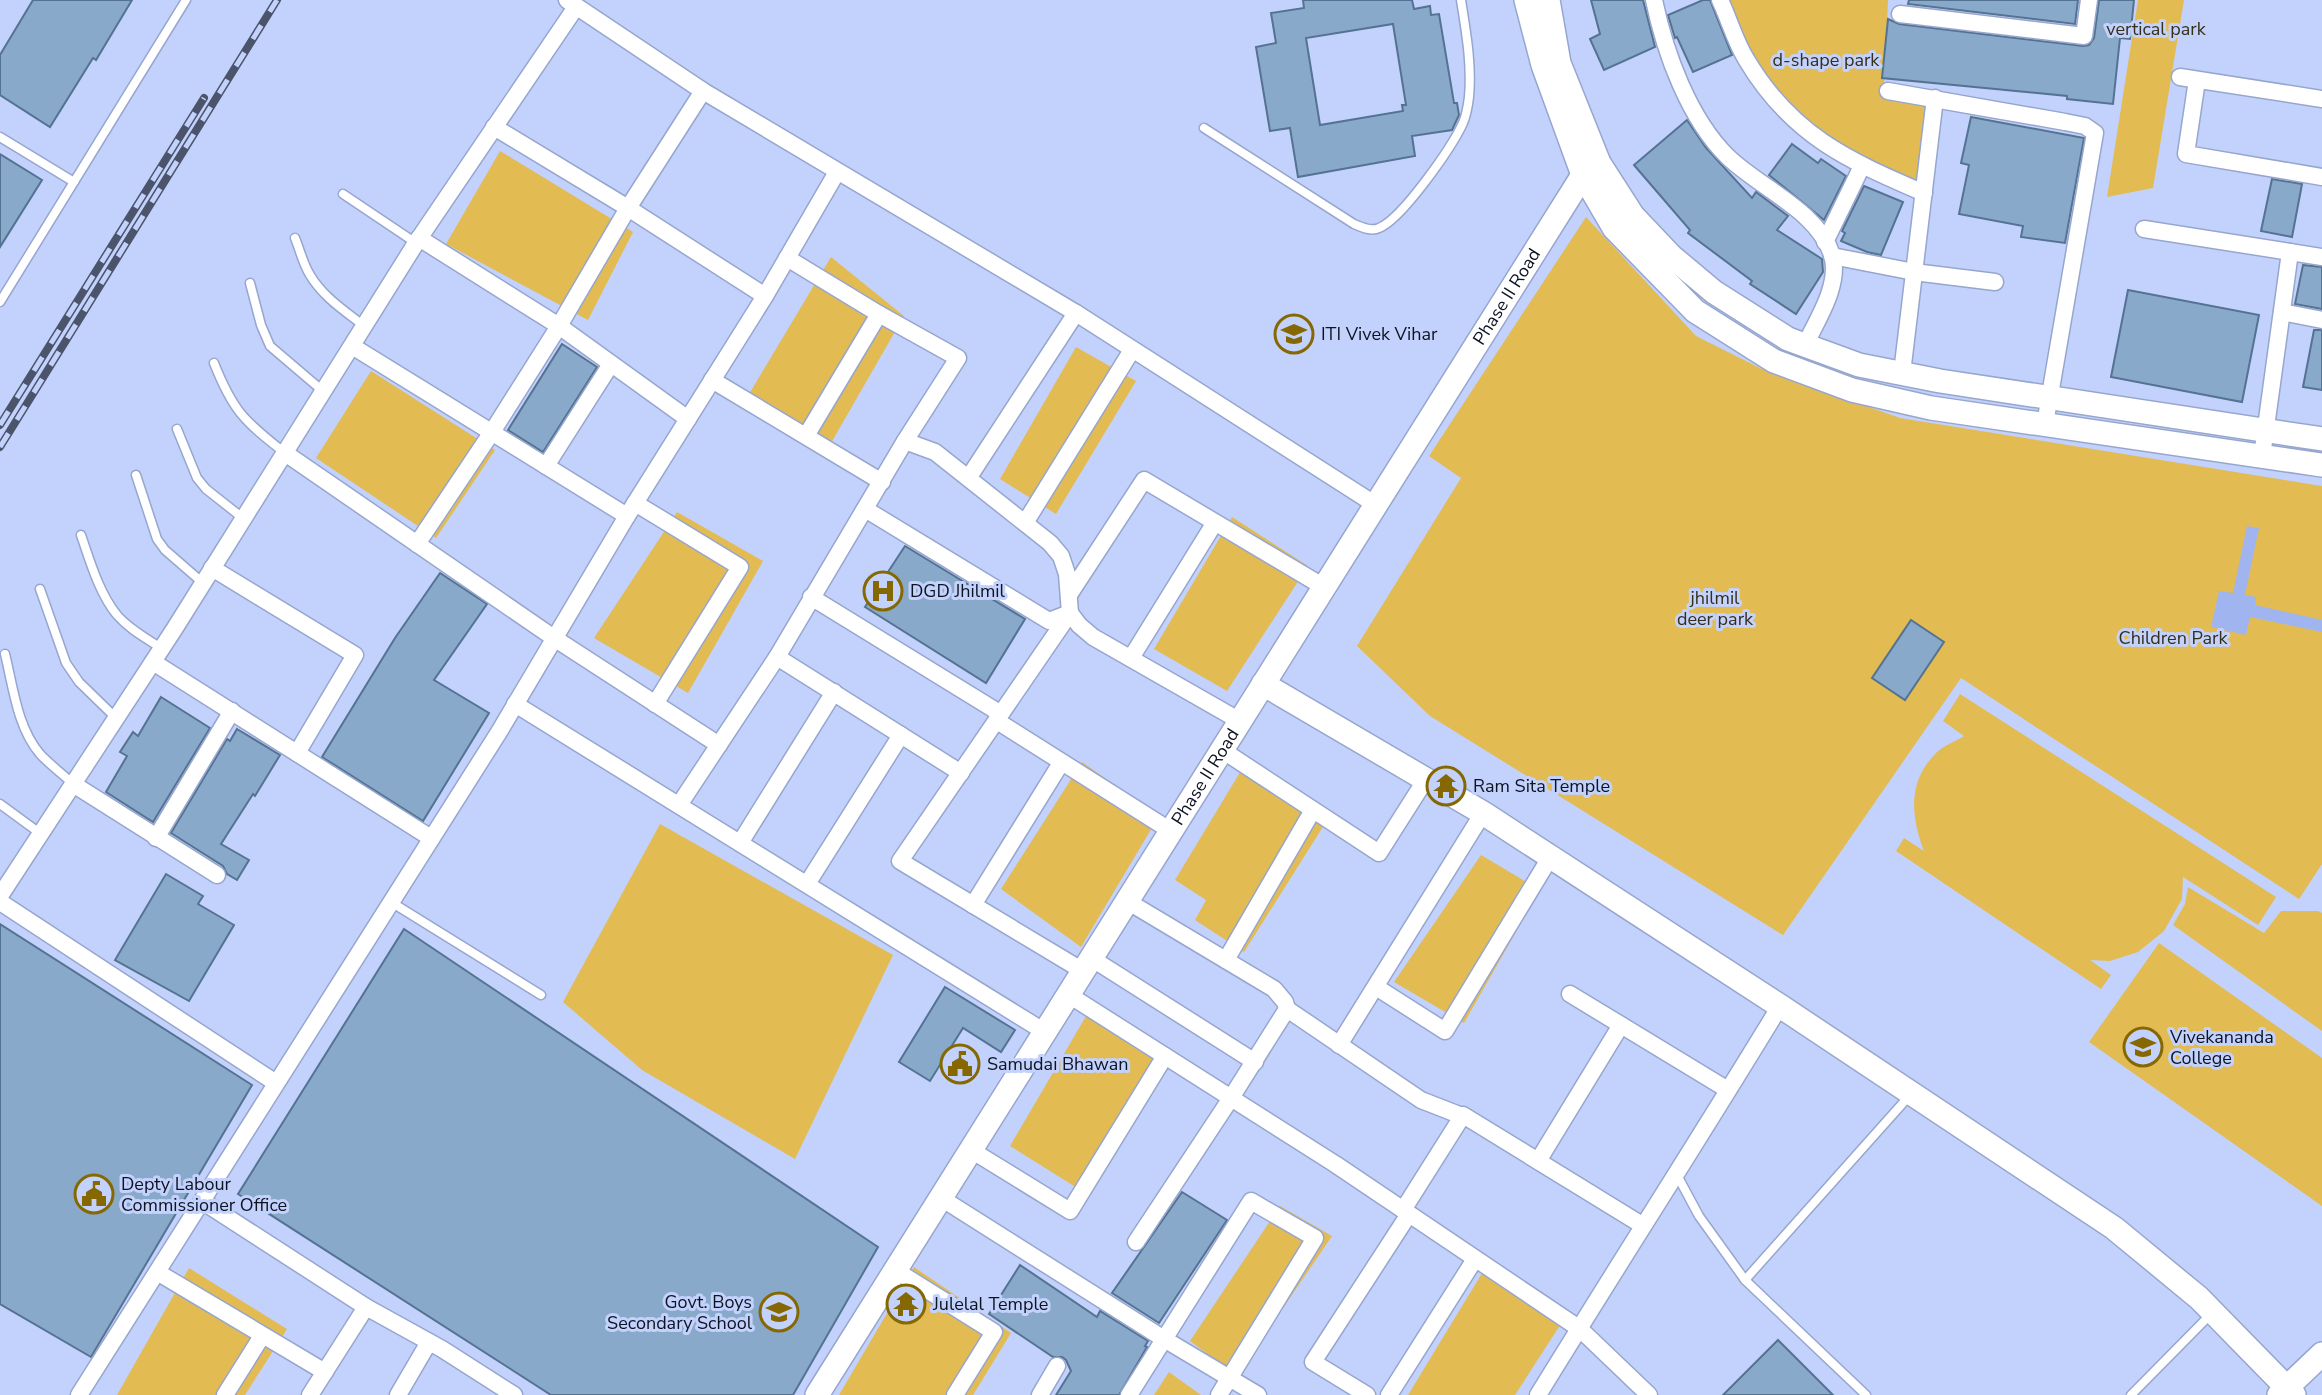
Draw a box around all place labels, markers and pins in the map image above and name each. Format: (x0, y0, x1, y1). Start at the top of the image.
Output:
school or university icon: ITI Vivek Vihar (1273, 313, 1315, 355)
place label: ITI Vivek Vihar (1321, 322, 1438, 346)
hospital icon: DGD Jhilmil (862, 570, 904, 612)
place label: DGD Jhilmil (910, 579, 1006, 603)
temple icon: Ram Sita Temple (1425, 765, 1467, 807)
place label: Ram Sita Temple (1473, 774, 1610, 798)
place label: Vivekananda College (2169, 1025, 2274, 1070)
school or university icon: Vivekananda College (2122, 1026, 2164, 1068)
public building icon: Samudai Bhawan (939, 1043, 981, 1085)
place label: Samudai Bhawan (987, 1052, 1129, 1076)
place label: Depty Labour Commissioner Office (121, 1172, 287, 1217)
public building icon: Depty Labour Commissioner Office (73, 1173, 115, 1215)
temple icon: Julelal Temple (885, 1283, 927, 1325)
place label: Govt. Boys Secondary School (607, 1290, 753, 1335)
school or university icon: Govt. Boys Secondary School (758, 1291, 800, 1333)
place label: Julelal Temple (932, 1292, 1048, 1316)

